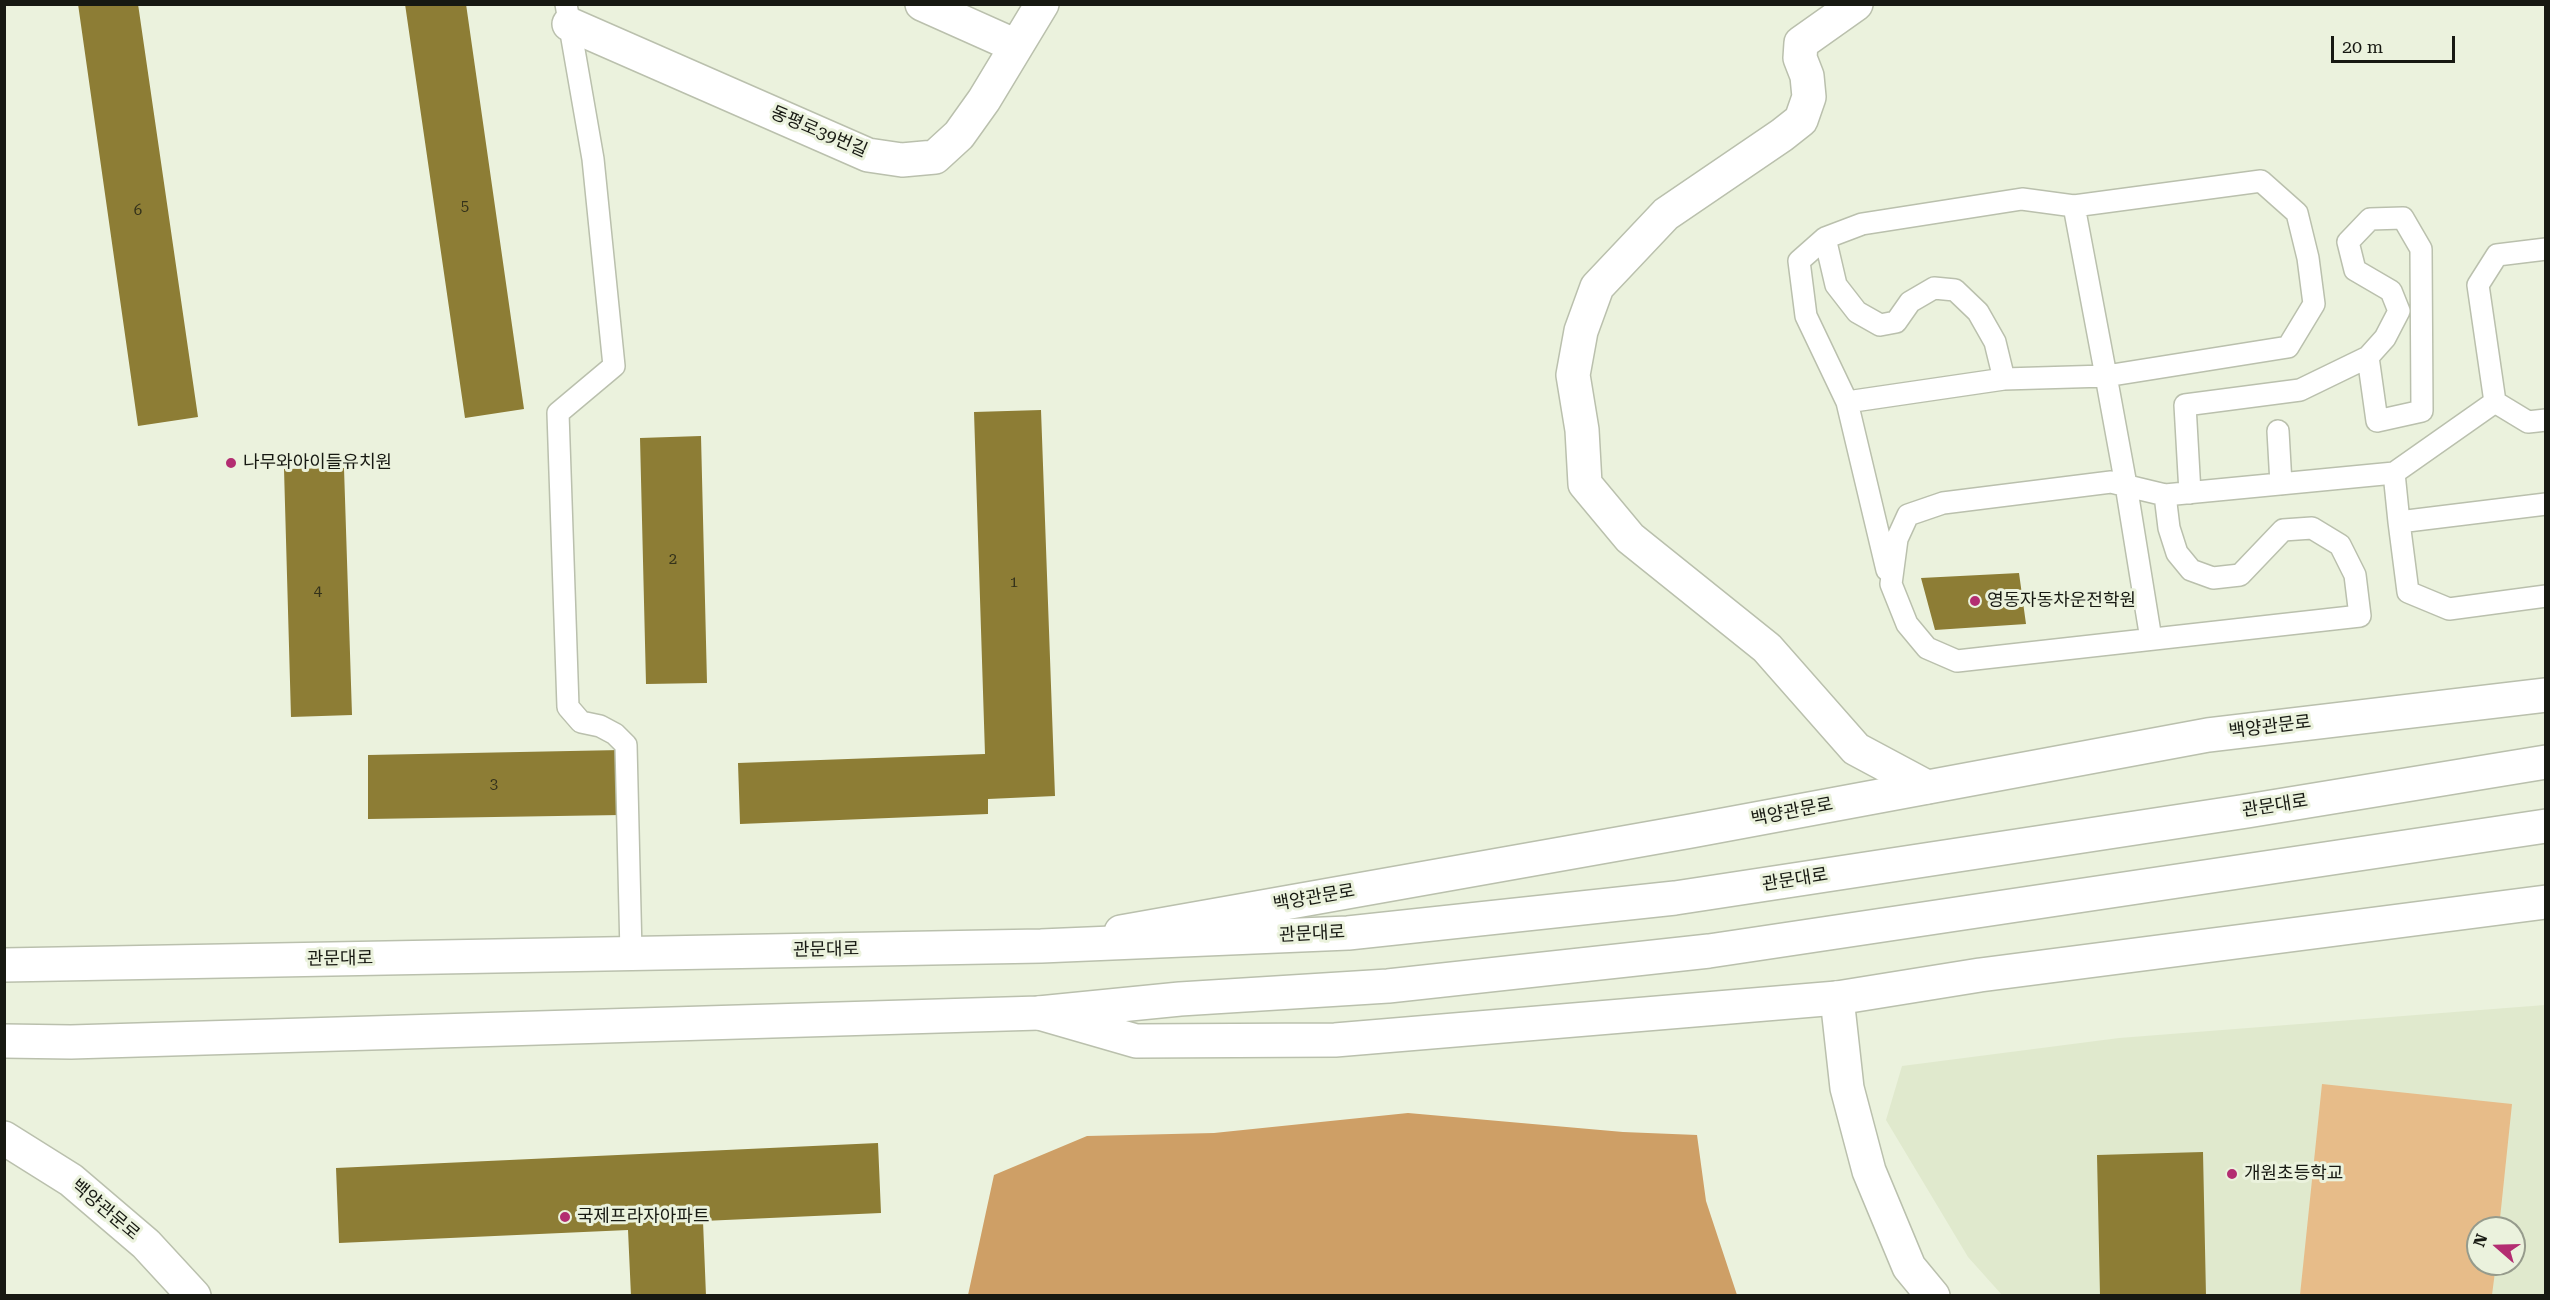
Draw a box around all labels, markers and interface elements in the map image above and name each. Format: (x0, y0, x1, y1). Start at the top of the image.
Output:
scale bar (2334, 24, 2458, 62)
text: 20 m (2342, 36, 2383, 57)
street label: 동평로39번길 (767, 102, 871, 162)
house number: 5 (461, 198, 469, 216)
house number: 6 (134, 202, 142, 220)
place label: 나무와아이들유치원 (243, 452, 392, 474)
marker: 나무와아이들유치원 (224, 456, 238, 470)
house number: 2 (669, 551, 677, 569)
house number: 1 (1010, 574, 1018, 592)
house number: 4 (314, 583, 322, 601)
place label: 영동자동차운전학원 (1987, 590, 2136, 612)
marker: 영동자동차운전학원 (1968, 594, 1982, 608)
street label: 백양관문로 (2228, 711, 2312, 743)
house number: 3 (490, 776, 498, 794)
street label: 관문대로 (2241, 790, 2309, 822)
street label: 백양관문로 (1749, 793, 1835, 831)
street label: 관문대로 (1761, 864, 1829, 896)
street label: 백양관문로 (1271, 880, 1357, 916)
street label: 관문대로 (1278, 921, 1346, 947)
street label: 관문대로 (793, 939, 859, 961)
street label: 관문대로 (307, 948, 373, 970)
place label: 개원초등학교 (2244, 1163, 2343, 1185)
marker: 개원초등학교 (2225, 1167, 2239, 1181)
street label: 백양관문로 (66, 1175, 144, 1245)
place label: 국제프라자아파트 (577, 1206, 709, 1228)
marker: 국제프라자아파트 (558, 1210, 572, 1224)
north arrow (2466, 1216, 2526, 1276)
text: N (2469, 1231, 2492, 1249)

